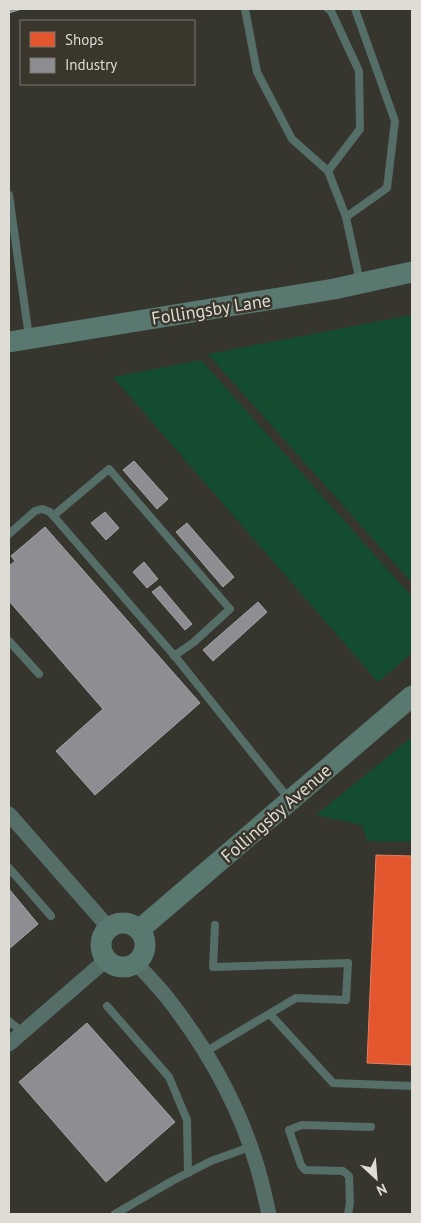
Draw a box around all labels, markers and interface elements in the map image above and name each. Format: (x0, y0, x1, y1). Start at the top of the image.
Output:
legend (20, 20, 195, 85)
text: Shops (65, 30, 104, 49)
text: Industry (65, 55, 117, 74)
street label: Follingsby Lane (150, 288, 272, 330)
street label: Follingsby Avenue (216, 759, 336, 867)
north arrow (351, 1153, 401, 1203)
text: N (374, 1180, 390, 1200)

